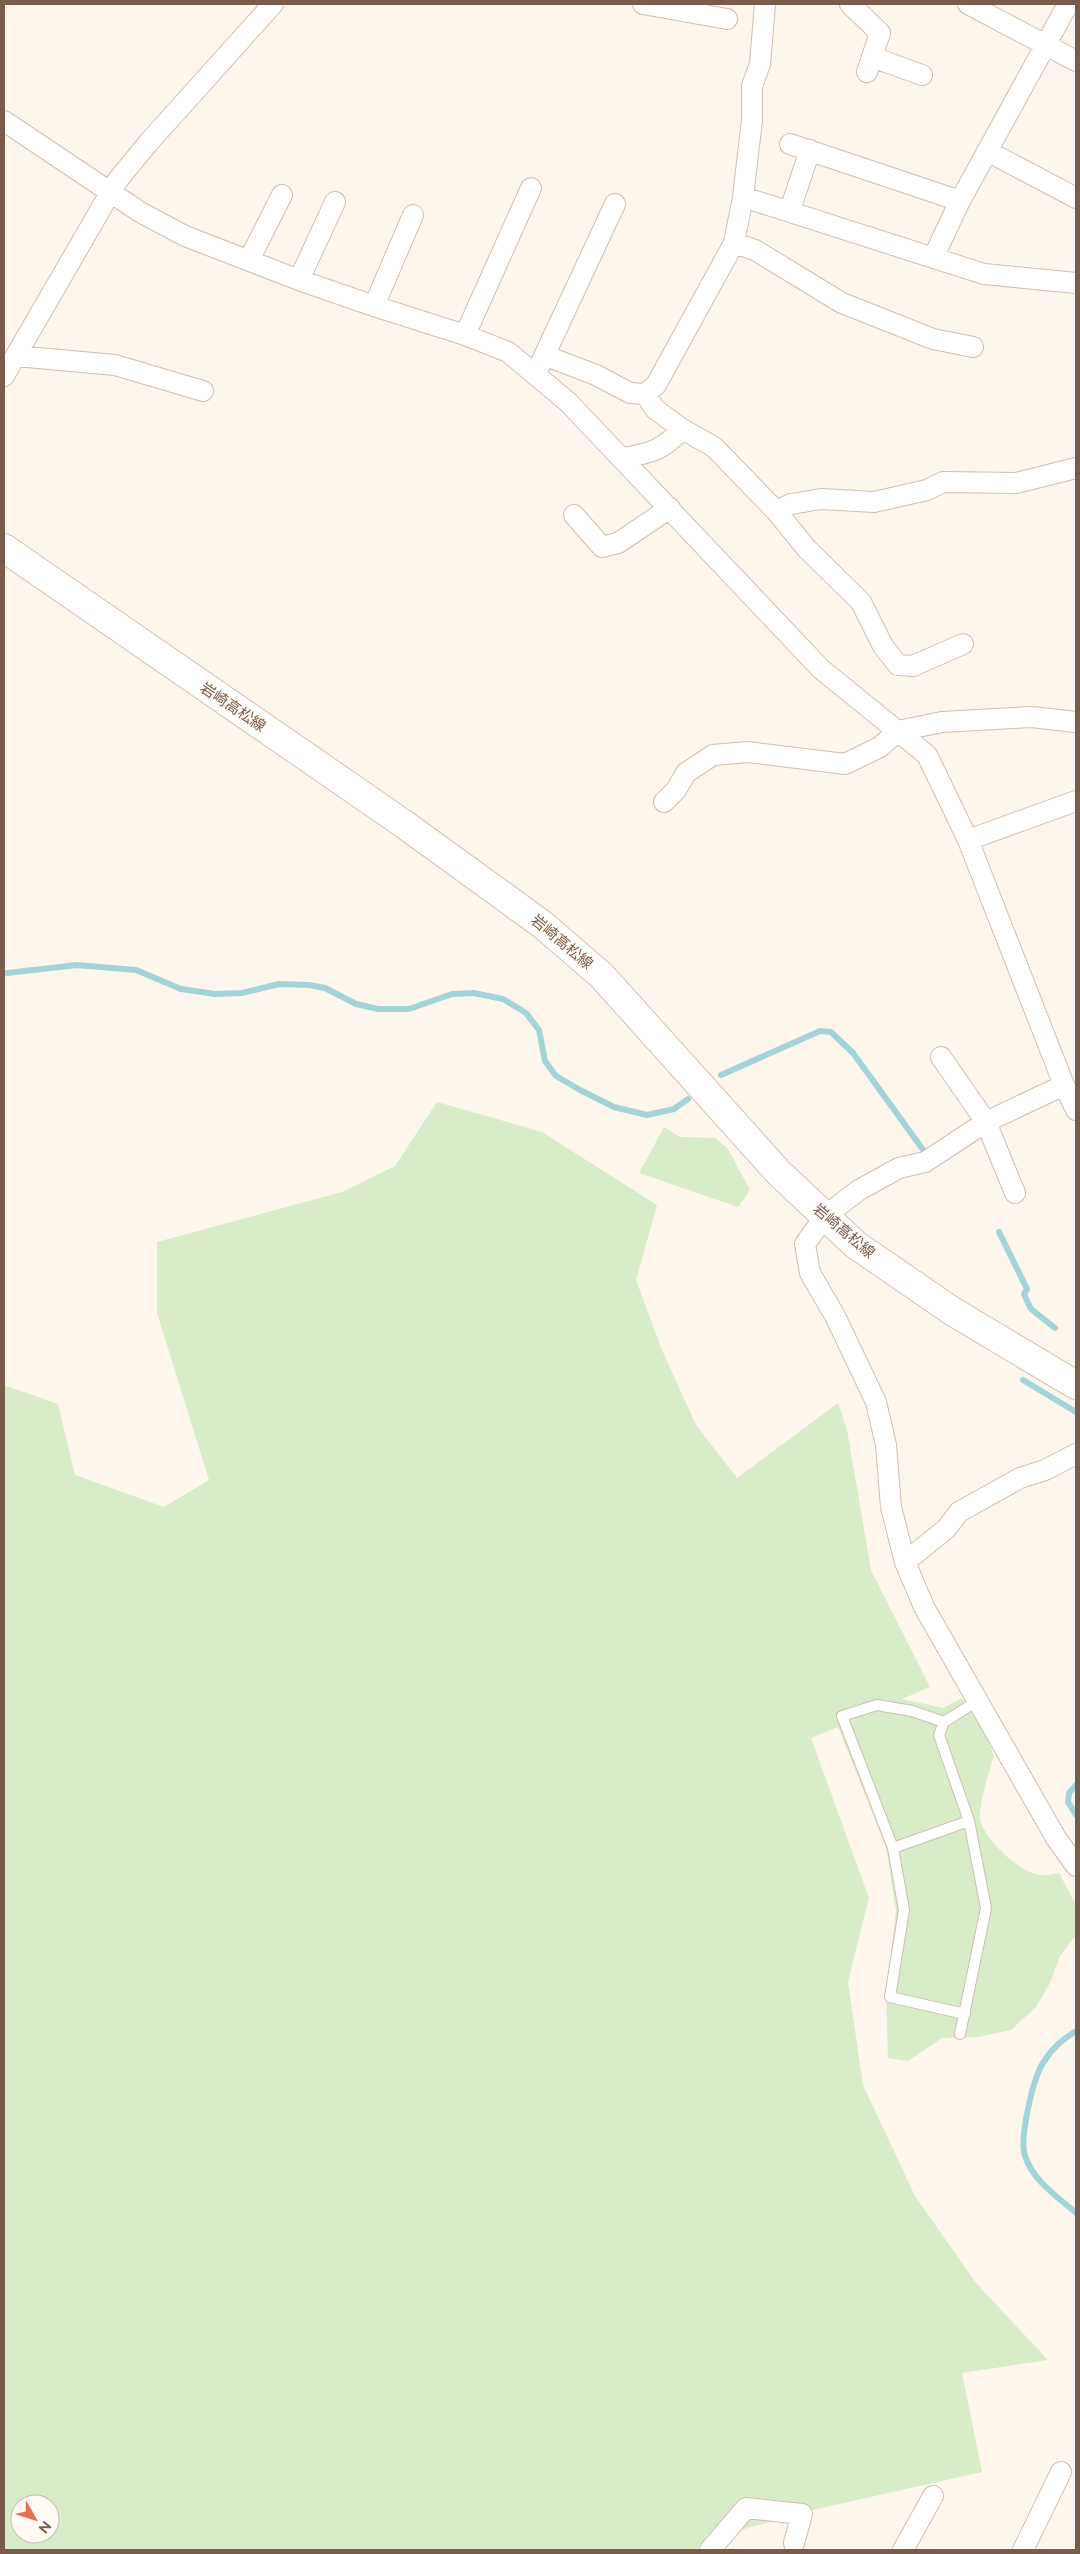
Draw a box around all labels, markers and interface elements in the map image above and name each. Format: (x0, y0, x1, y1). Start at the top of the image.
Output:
street label: 岩崎高松線 (197, 679, 269, 735)
street label: 岩崎高松線 (527, 911, 597, 973)
street label: 岩崎高松線 (809, 1200, 879, 1262)
north arrow (10, 2494, 60, 2544)
text: N (36, 2518, 55, 2536)

